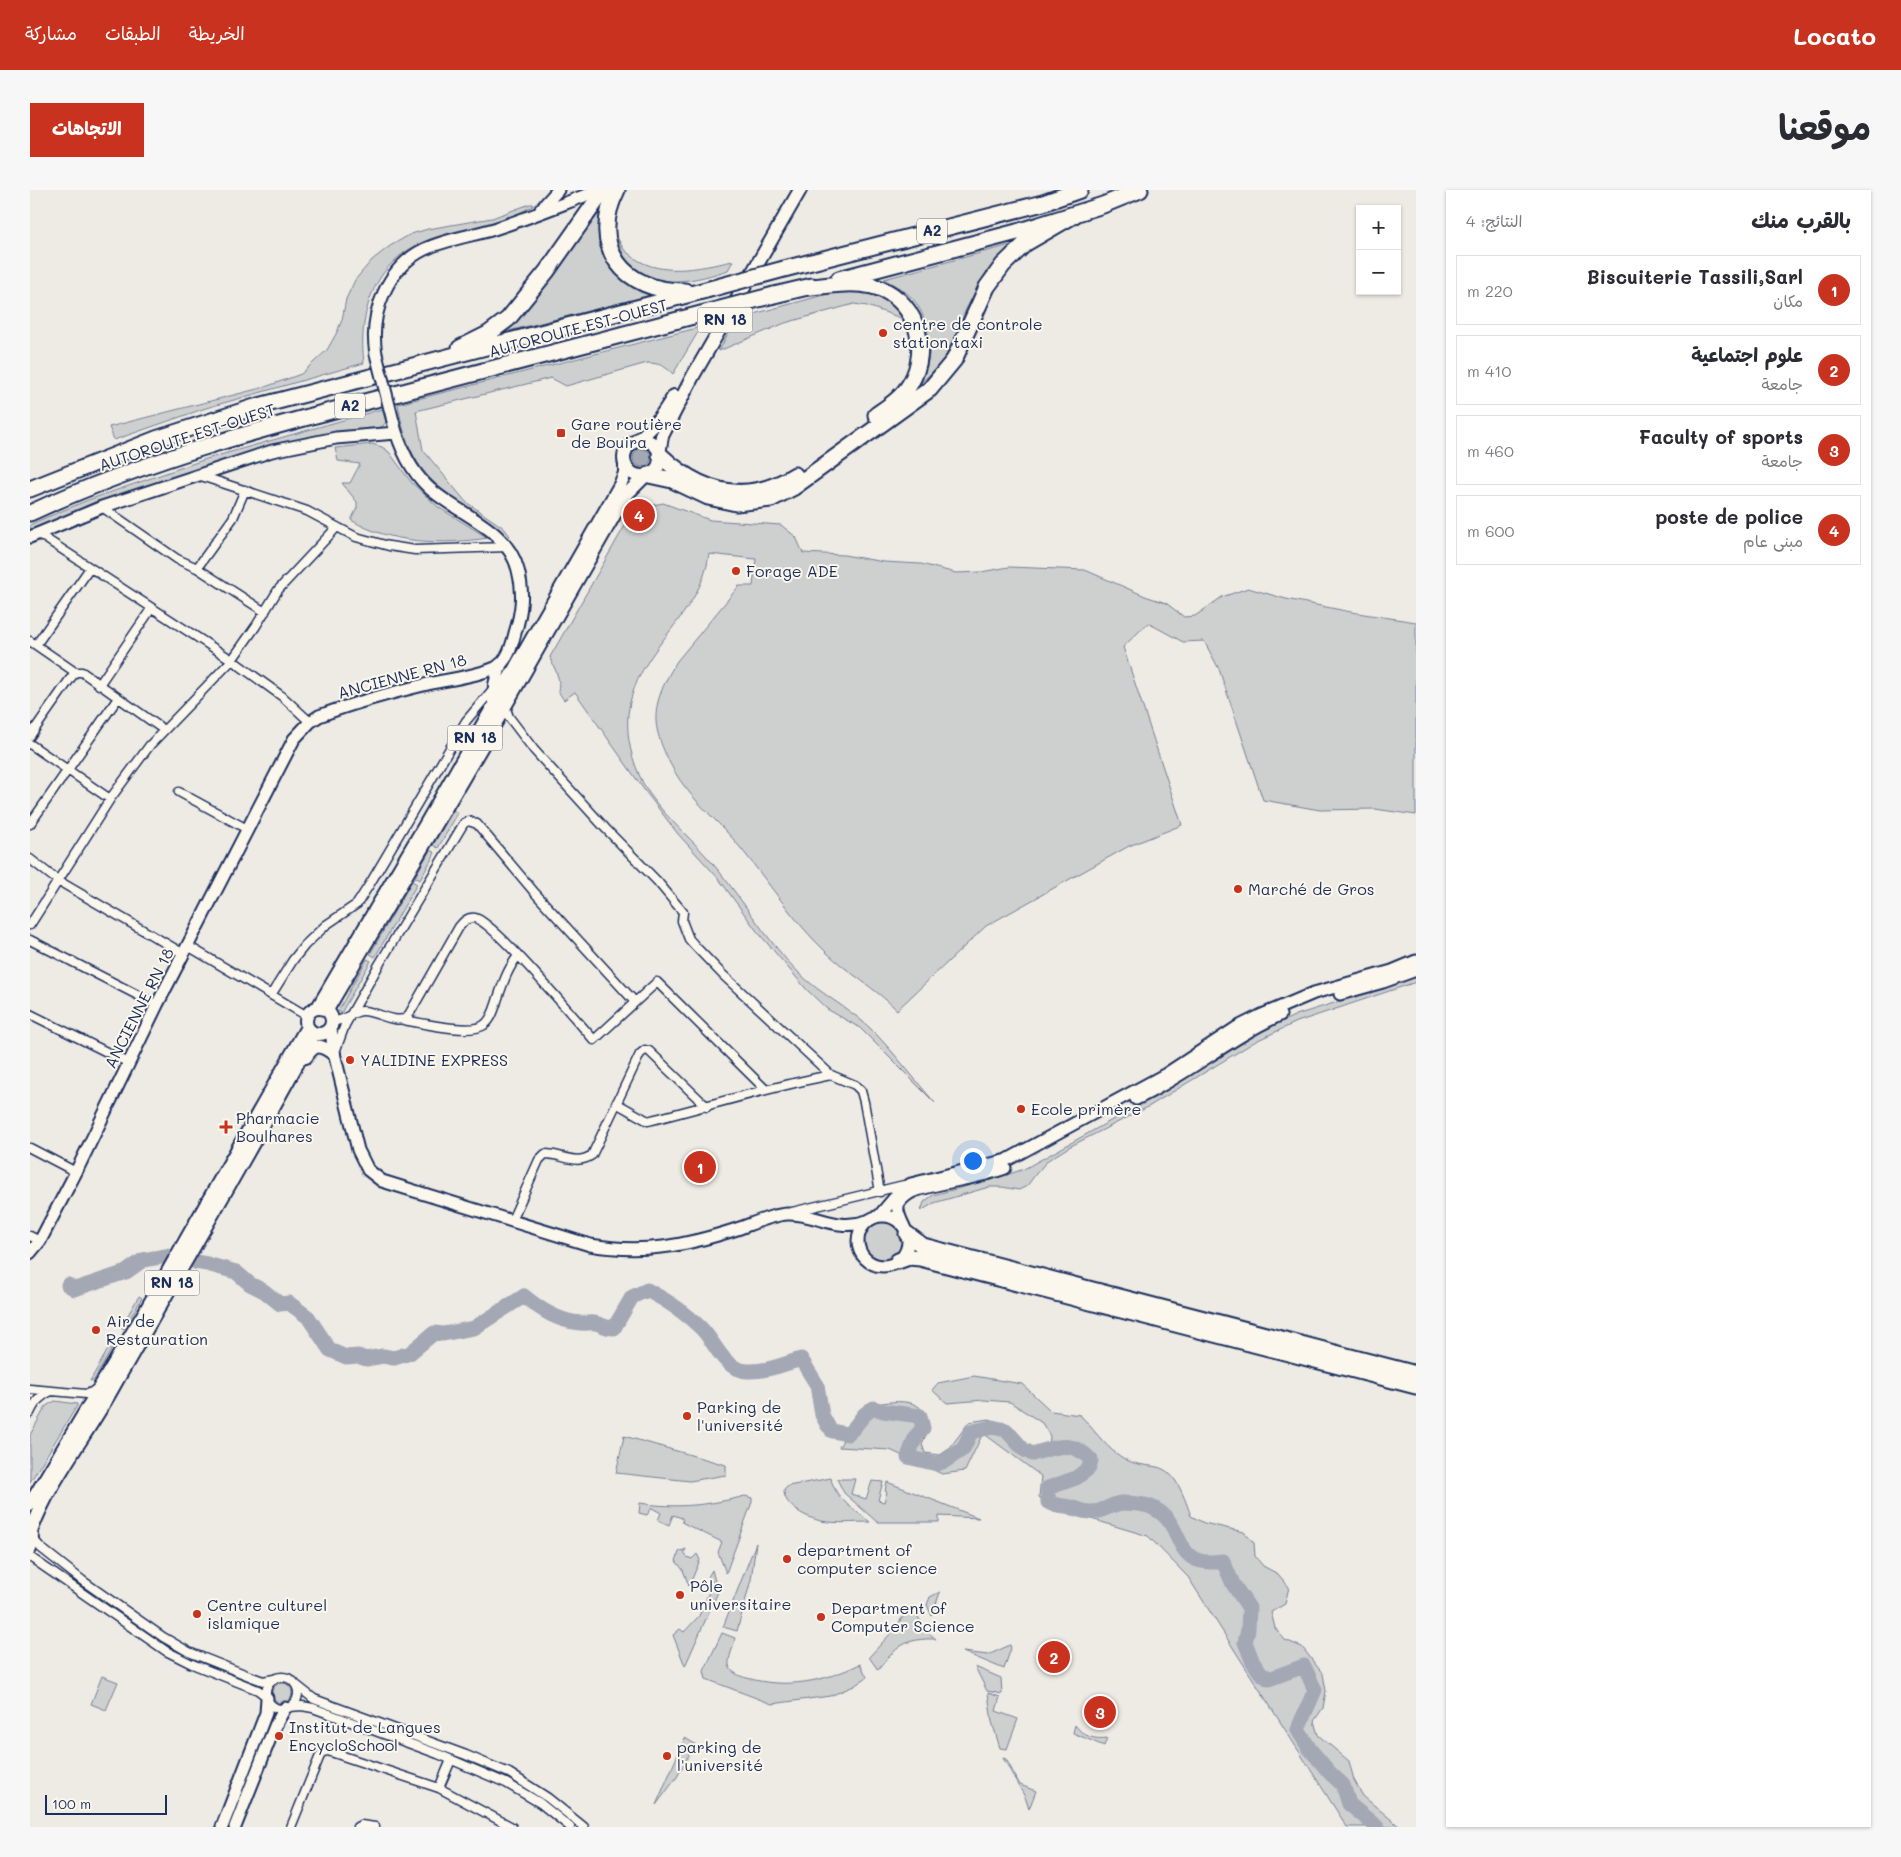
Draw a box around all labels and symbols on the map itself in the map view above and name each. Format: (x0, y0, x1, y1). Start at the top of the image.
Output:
road number: A2 (917, 218, 947, 244)
street label: AUTOROUTE EST-OUEST (486, 293, 670, 362)
road number: RN 18 (698, 308, 752, 332)
place label: centre de controle station taxi (893, 313, 1043, 352)
marker: centre de controle station taxi (877, 327, 889, 339)
road number: A2 (335, 394, 365, 418)
street label: AUTOROUTE EST-OUEST (96, 398, 278, 475)
place label: Gare routière de Bouira (571, 413, 682, 452)
marker: Gare routière de Bouira (555, 427, 567, 439)
pin: 4 (623, 496, 655, 534)
place label: Forage ADE (746, 560, 838, 581)
marker: Forage ADE (730, 565, 742, 577)
street label: ANCIENNE RN 18 (335, 648, 469, 703)
road number: RN 18 (448, 726, 502, 750)
place label: Marché de Gros (1248, 878, 1375, 899)
marker: Marché de Gros (1232, 883, 1244, 895)
street label: ANCIENNE RN 18 (99, 944, 178, 1072)
place label: YALIDINE EXPRESS (360, 1049, 508, 1070)
marker: YALIDINE EXPRESS (344, 1054, 356, 1066)
place label: Ecole primère (1031, 1098, 1142, 1119)
marker: Ecole primère (1015, 1103, 1027, 1115)
place label: Pharmacie Boulhares (236, 1107, 320, 1146)
marker: Pharmacie Boulhares (220, 1121, 232, 1133)
pin: 1 (684, 1148, 716, 1186)
your location (960, 1148, 986, 1174)
road number: RN 18 (144, 1270, 200, 1296)
place label: Air de Restauration (106, 1310, 208, 1349)
marker: Air de Restauration (90, 1324, 102, 1336)
place label: Parking de l'université (697, 1396, 783, 1435)
marker: Parking de l'université (681, 1410, 693, 1422)
place label: department of computer science (797, 1539, 938, 1578)
marker: department of computer science (781, 1553, 793, 1565)
place label: Pôle universitaire (690, 1575, 791, 1614)
marker: Pôle universitaire (674, 1589, 686, 1601)
place label: Centre culturel islamique (207, 1594, 327, 1633)
place label: Department of Computer Science (831, 1597, 975, 1636)
marker: Centre culturel islamique (191, 1608, 203, 1620)
marker: Department of Computer Science (815, 1611, 827, 1623)
pin: 2 (1038, 1638, 1070, 1676)
pin: 3 (1084, 1693, 1116, 1731)
place label: Institut de Langues EncycloSchool (289, 1716, 441, 1755)
marker: Institut de Langues EncycloSchool (273, 1730, 285, 1742)
place label: parking de l'université (677, 1736, 763, 1775)
marker: parking de l'université (661, 1750, 673, 1762)
scale bar (45, 1792, 168, 1815)

